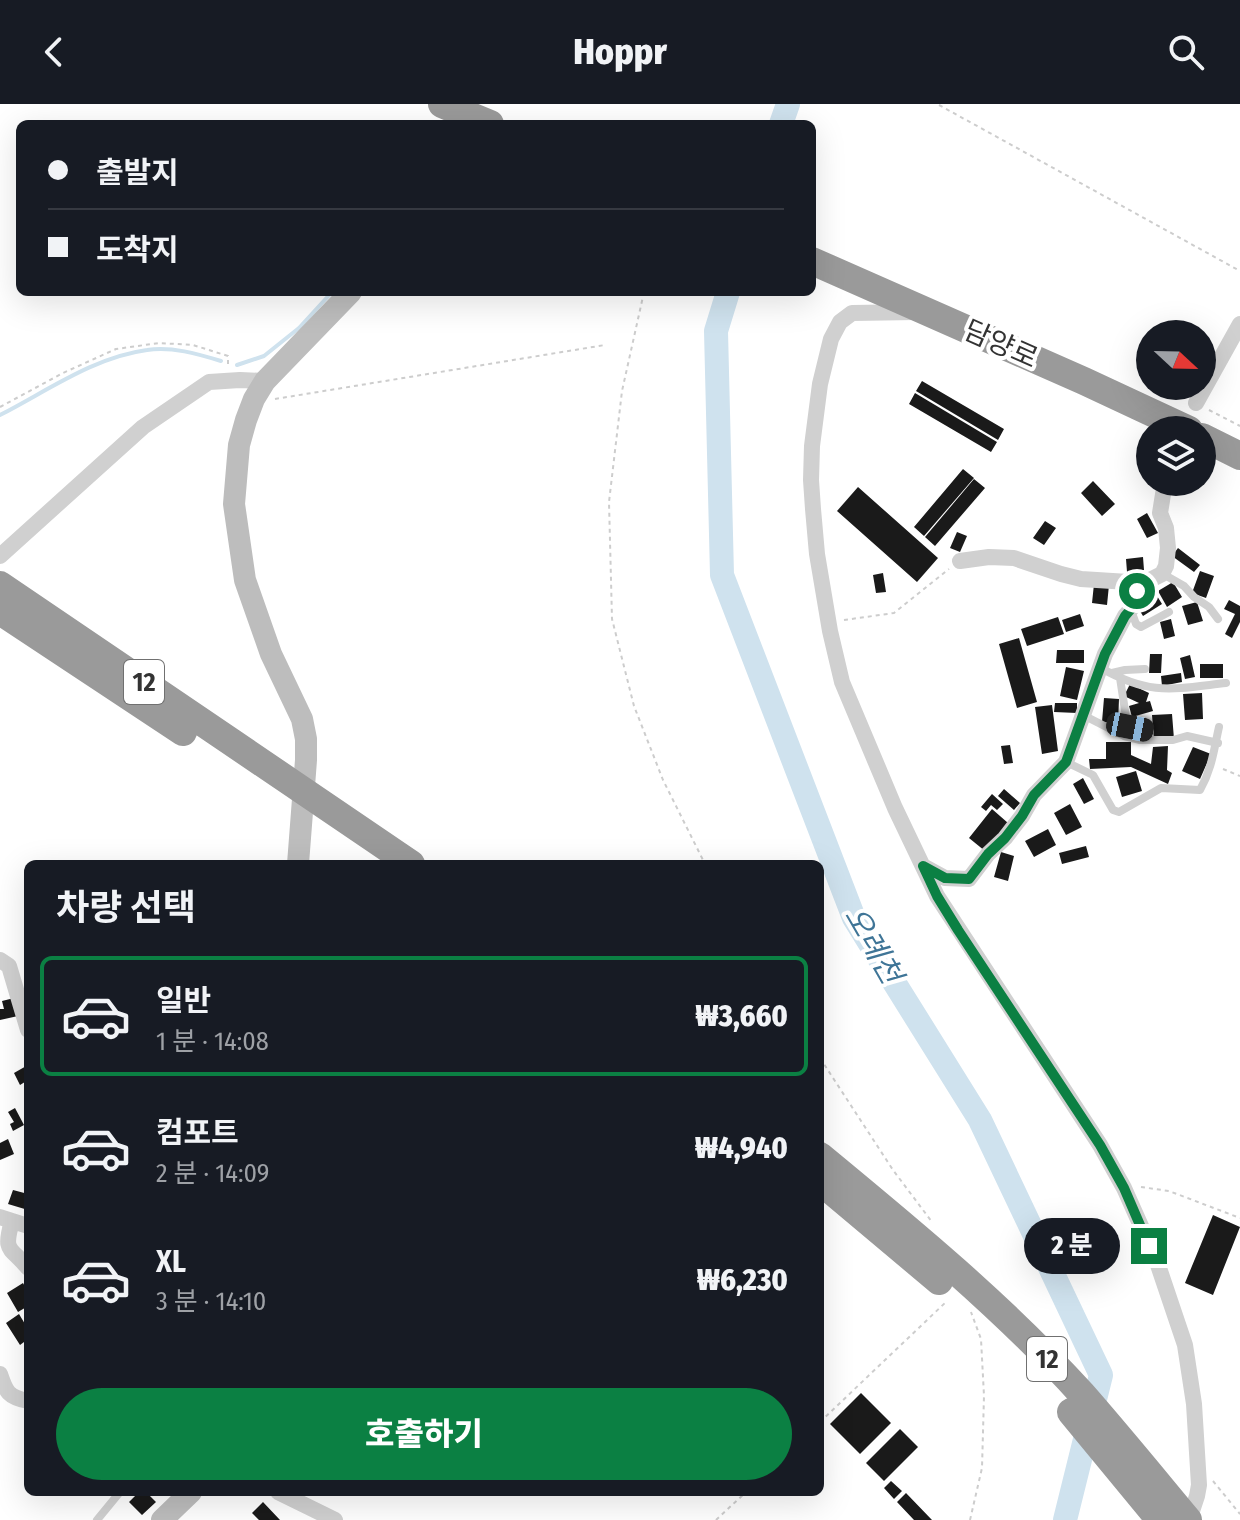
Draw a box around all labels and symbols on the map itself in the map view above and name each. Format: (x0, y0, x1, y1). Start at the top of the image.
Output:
street label: 담양로 (959, 313, 1043, 375)
north arrow (1136, 320, 1216, 400)
route start (1119, 573, 1155, 609)
road number: 12 (124, 660, 164, 704)
car (1104, 711, 1156, 743)
water label: 오례천 (837, 900, 911, 993)
callout: 2 분 (1025, 1218, 1121, 1274)
route end (1131, 1228, 1167, 1264)
road number: 12 (1027, 1337, 1067, 1381)

